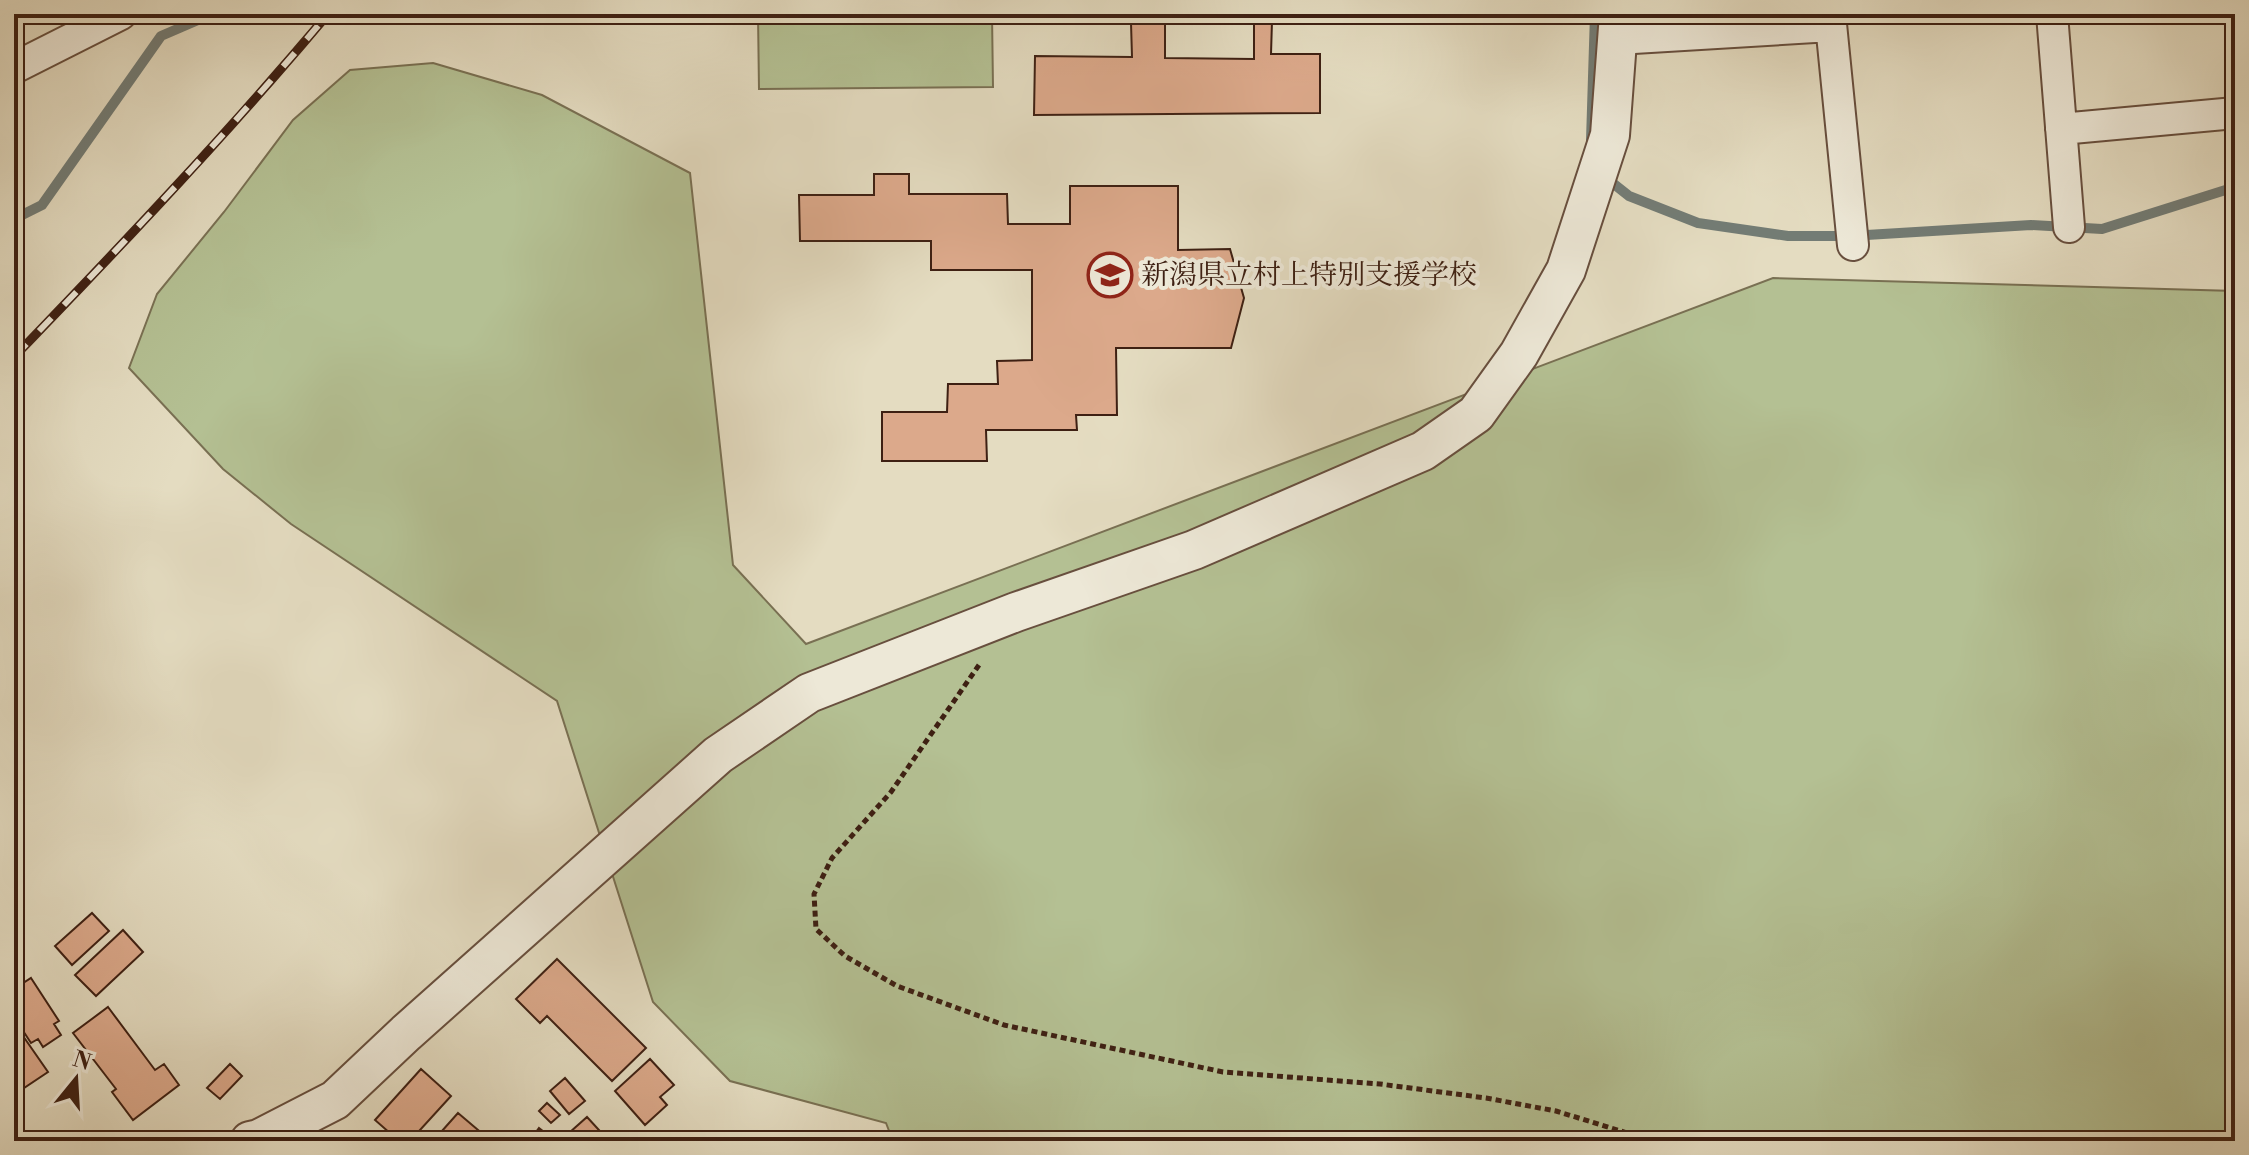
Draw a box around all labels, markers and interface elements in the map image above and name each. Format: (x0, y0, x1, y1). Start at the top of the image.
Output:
school or university icon: 新潟県立村上特別支援学校 (1086, 251, 1134, 299)
place label: 新潟県立村上特別支援学校 (1141, 258, 1477, 293)
north arrow (36, 1039, 116, 1119)
text: N (69, 1046, 95, 1077)

